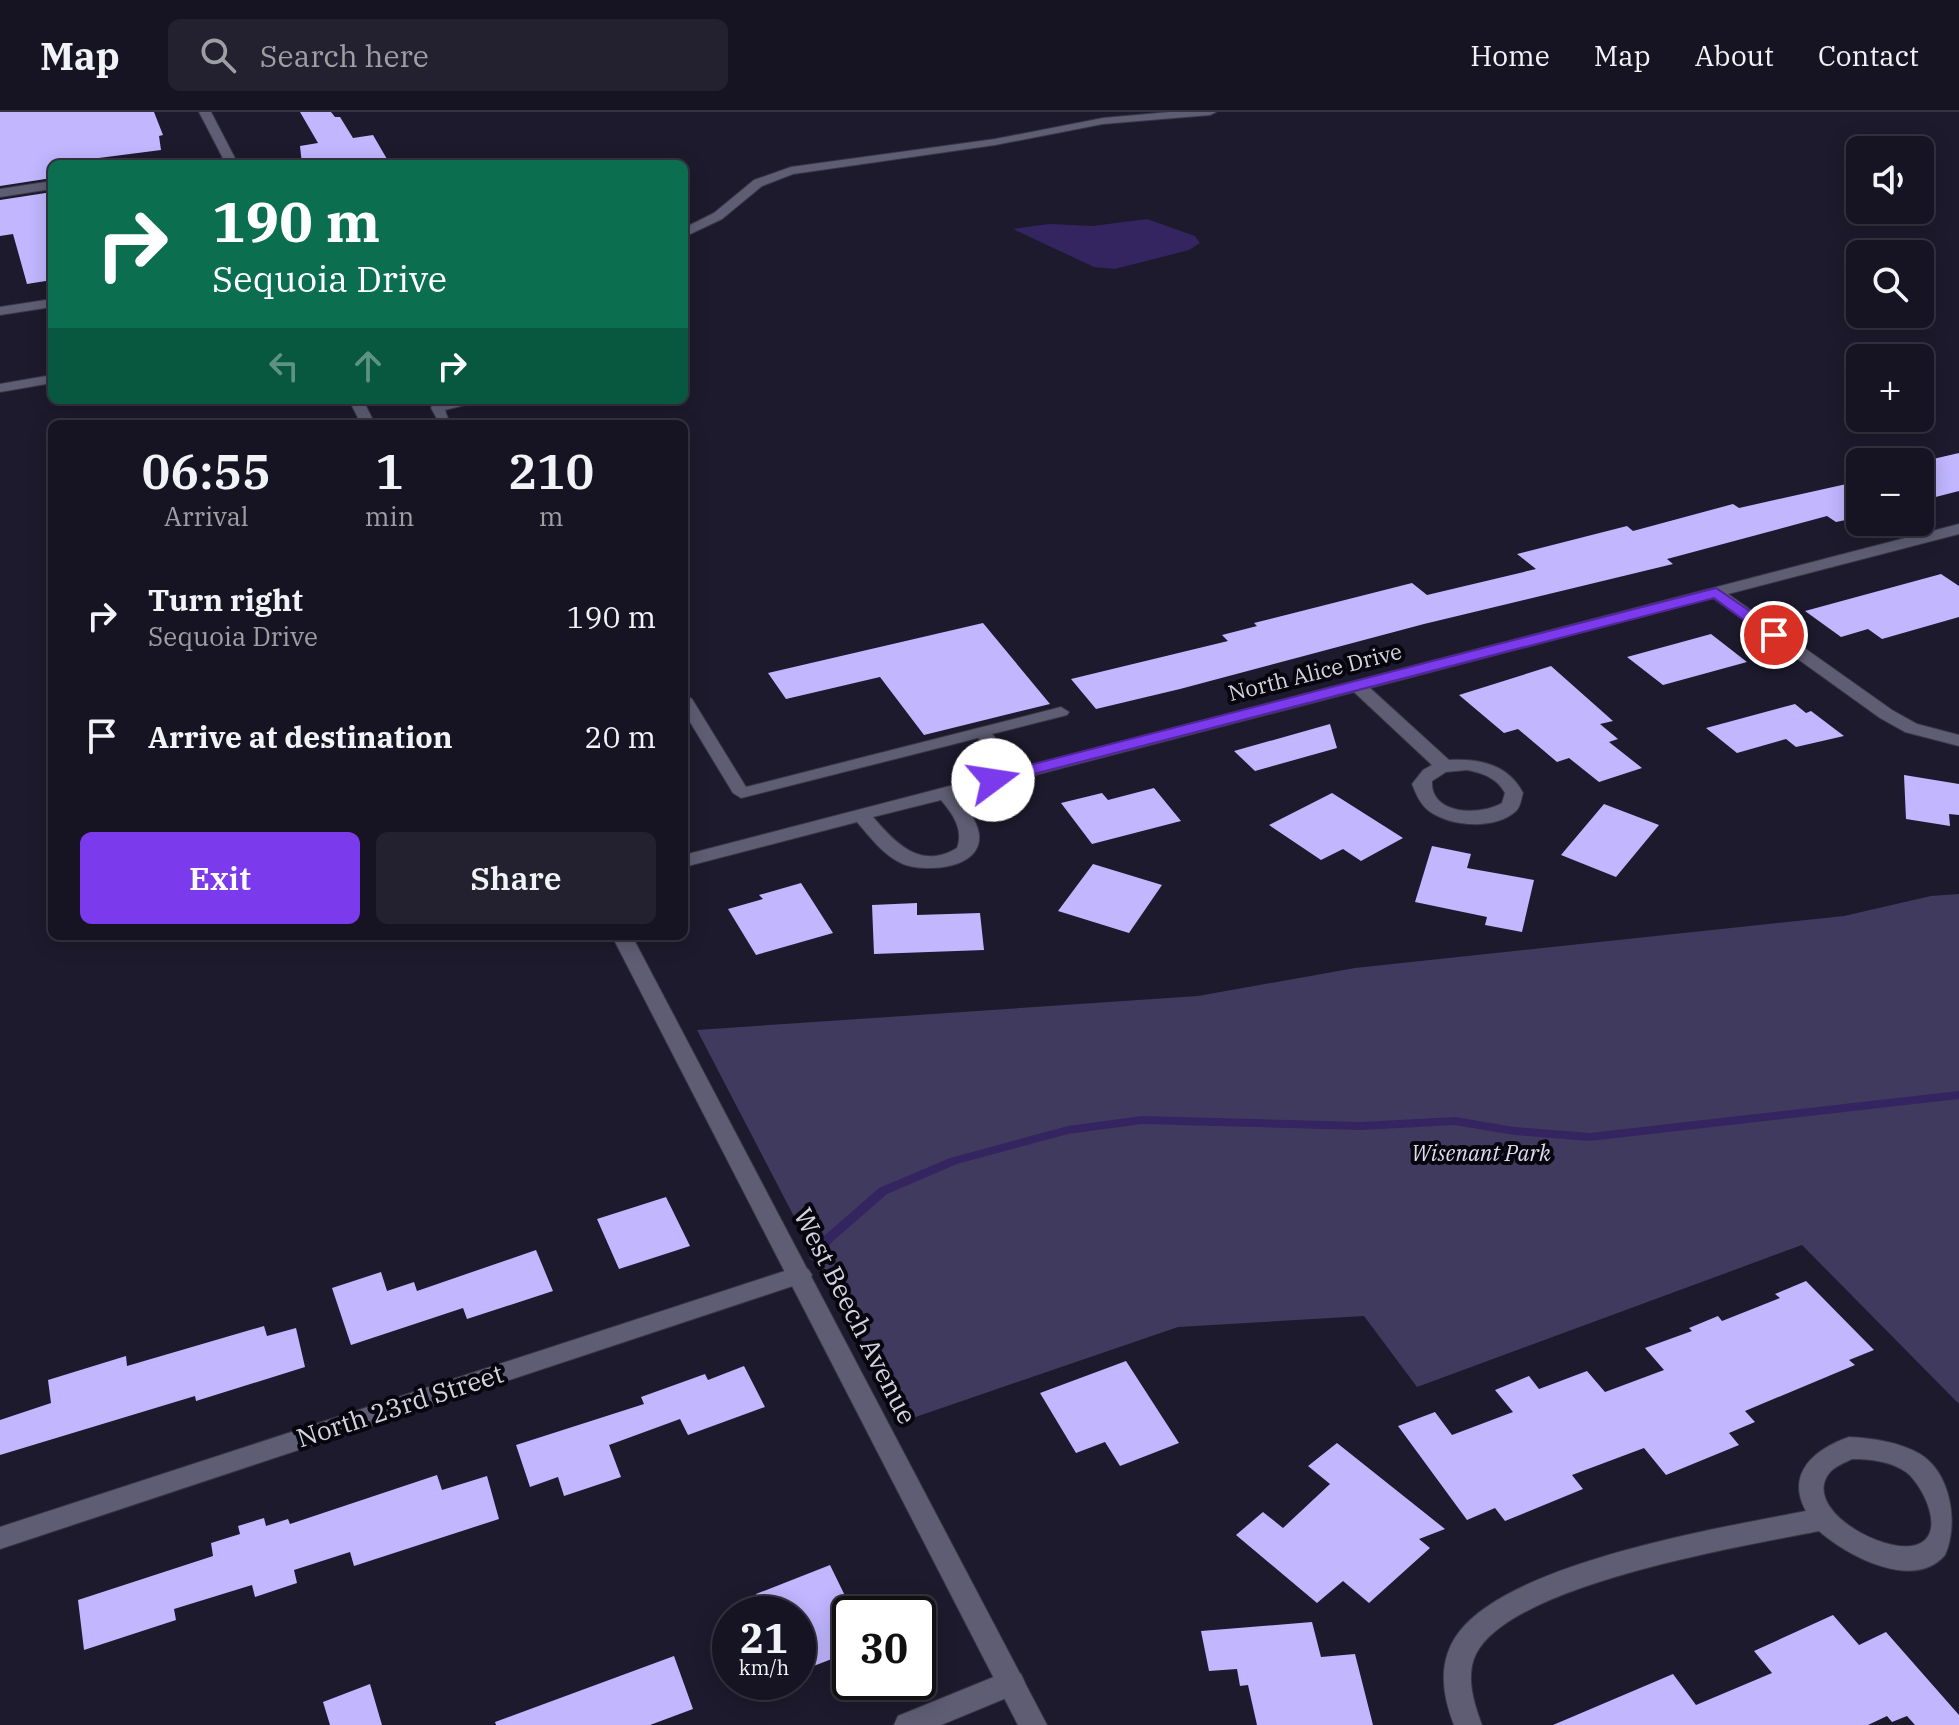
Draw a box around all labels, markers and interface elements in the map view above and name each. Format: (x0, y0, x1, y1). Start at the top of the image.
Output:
search box (168, 19, 728, 91)
text: Map (40, 31, 120, 80)
icon: search (196, 33, 240, 77)
text: Search here (260, 36, 429, 75)
text: Home (1470, 37, 1550, 74)
text: Map (1594, 37, 1651, 74)
text: About (1695, 37, 1774, 74)
text: Contact (1818, 37, 1919, 74)
map controls (1846, 136, 1934, 536)
button: sound (1846, 136, 1934, 224)
text: 190 m (212, 185, 380, 257)
icon: right (80, 192, 184, 296)
button: search (1846, 240, 1934, 328)
text: Sequoia Drive (212, 255, 447, 302)
icon: left (262, 344, 306, 388)
icon: ahead (346, 344, 390, 388)
icon: right (430, 344, 474, 388)
button: + (1846, 344, 1934, 432)
text: 06:55 (142, 440, 271, 502)
text: 1 (375, 440, 404, 502)
text: 210 (508, 440, 594, 502)
button: − (1846, 448, 1934, 536)
text: Arrival (164, 499, 249, 533)
text: min (365, 499, 414, 533)
text: m (539, 499, 564, 533)
text: Turn right (148, 580, 303, 619)
icon: right (80, 594, 124, 638)
text: 190 m (566, 597, 656, 636)
pin (1740, 601, 1808, 669)
icon: arrive (1752, 613, 1796, 657)
text: Sequoia Drive (148, 619, 318, 653)
street label: North Alice Drive (1225, 636, 1405, 707)
icon: arrive (80, 714, 124, 758)
text: Arrive at destination (148, 717, 453, 756)
text: 20 m (584, 717, 656, 756)
position arrow (951, 738, 1035, 822)
button: Exit (80, 832, 360, 924)
button: Share (376, 832, 656, 924)
park label: Wisenant Park (1411, 1138, 1551, 1167)
street label: West Beech Avenue (787, 1202, 925, 1429)
street label: North 23rd Street (292, 1356, 507, 1455)
speed limit sign: 30 (832, 1596, 936, 1700)
text: 21 (740, 1612, 788, 1664)
text: km/h (739, 1654, 789, 1681)

